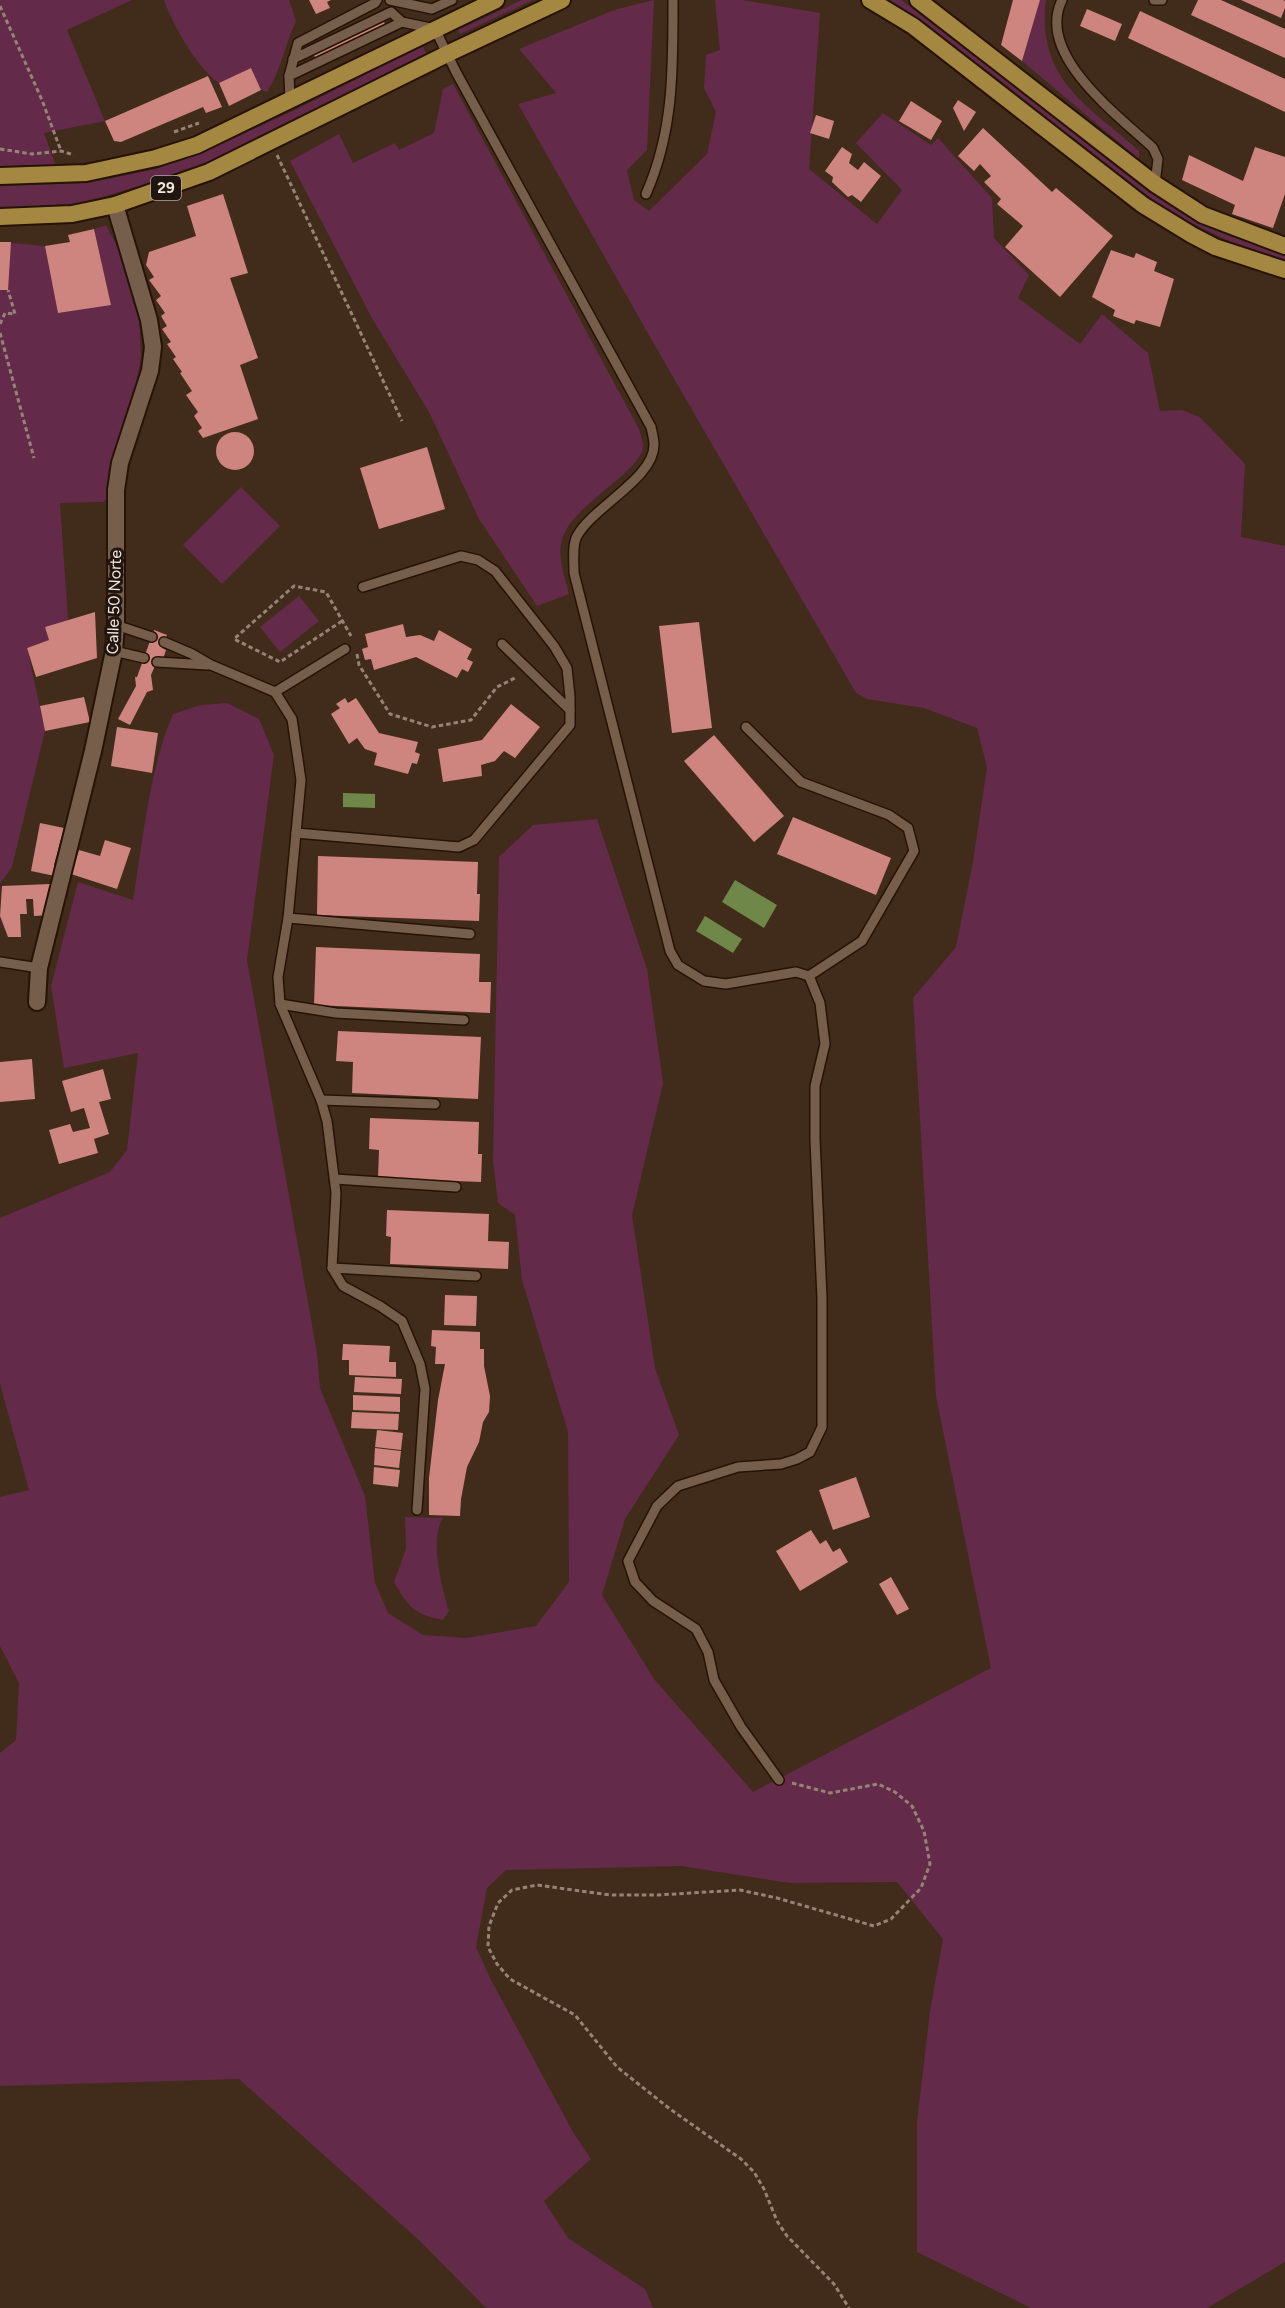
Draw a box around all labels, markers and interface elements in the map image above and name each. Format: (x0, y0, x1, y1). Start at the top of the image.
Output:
road number: 29 (151, 176, 181, 200)
street label: Calle 50 Norte (103, 549, 125, 655)

